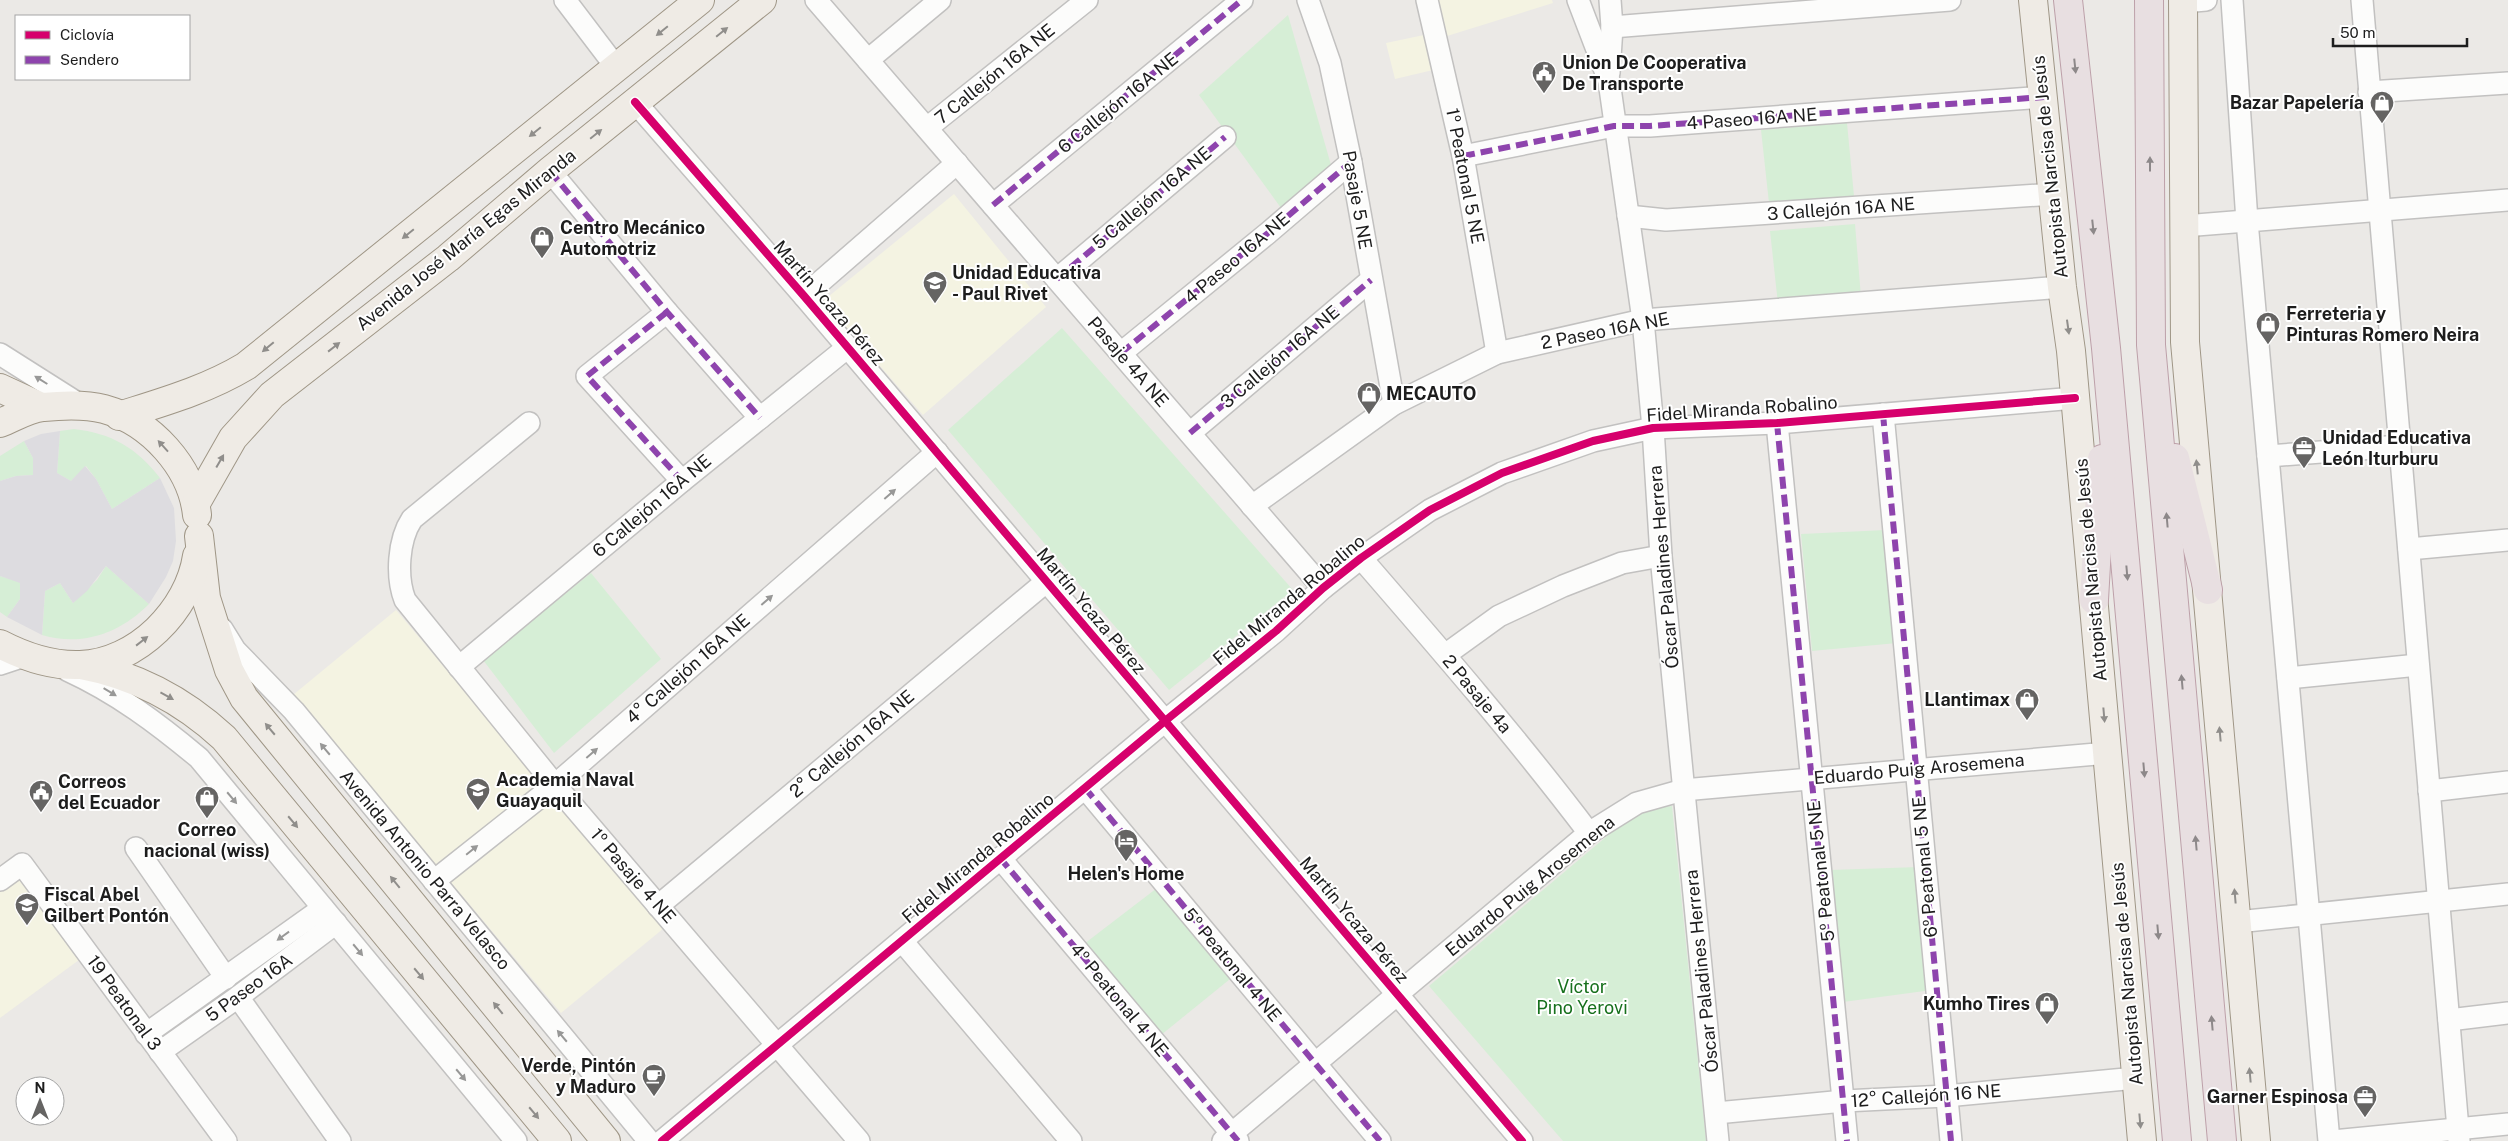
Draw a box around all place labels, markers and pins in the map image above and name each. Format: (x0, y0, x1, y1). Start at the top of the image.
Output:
place label: Union De Cooperativa De Transporte (1562, 52, 1747, 94)
public building icon: Union De Cooperativa De Transporte (1531, 60, 1557, 94)
shop icon: Bazar Papelería (2369, 90, 2395, 124)
place label: Bazar Papelería (2230, 92, 2364, 113)
place label: Centro Mecánico Automotriz (560, 217, 705, 259)
shop icon: Centro Mecánico Automotriz (529, 225, 555, 259)
place label: Unidad Educativa - Paul Rivet (952, 262, 1101, 304)
school or university icon: Unidad Educativa - Paul Rivet (922, 270, 948, 304)
place label: Ferreteria y Pinturas Romero Neira (2286, 303, 2479, 345)
shop icon: Ferreteria y Pinturas Romero Neira (2255, 311, 2281, 345)
shop icon: MECAUTO (1356, 381, 1382, 415)
place label: MECAUTO (1386, 383, 1477, 404)
place label: Unidad Educativa León Iturburu (2322, 427, 2471, 469)
office icon: Unidad Educativa León Iturburu (2291, 435, 2317, 469)
shop icon: Llantimax (2014, 687, 2040, 721)
place label: Llantimax (1924, 689, 2010, 710)
place label: Academia Naval Guayaquil (496, 769, 634, 811)
place label: Correos del Ecuador (58, 771, 161, 813)
school or university icon: Academia Naval Guayaquil (465, 777, 491, 811)
public building icon: Correos del Ecuador (28, 779, 54, 813)
shop icon: Correo nacional (wiss) (194, 785, 220, 819)
place label: Correo nacional (wiss) (144, 819, 270, 861)
hotel icon: Helen's Home (1113, 828, 1139, 862)
place label: Helen's Home (1068, 863, 1184, 884)
place label: Fiscal Abel Gilbert Pontón (44, 884, 169, 926)
school or university icon: Fiscal Abel Gilbert Pontón (14, 892, 40, 926)
shop icon: Kumho Tires (2034, 991, 2060, 1025)
place label: Kumho Tires (1923, 993, 2030, 1014)
place label: Verde, Pintón y Maduro (521, 1055, 636, 1097)
cafe icon: Verde, Pintón y Maduro (641, 1063, 667, 1097)
office icon: Garner Espinosa (2352, 1084, 2378, 1118)
place label: Garner Espinosa (2207, 1086, 2348, 1107)

